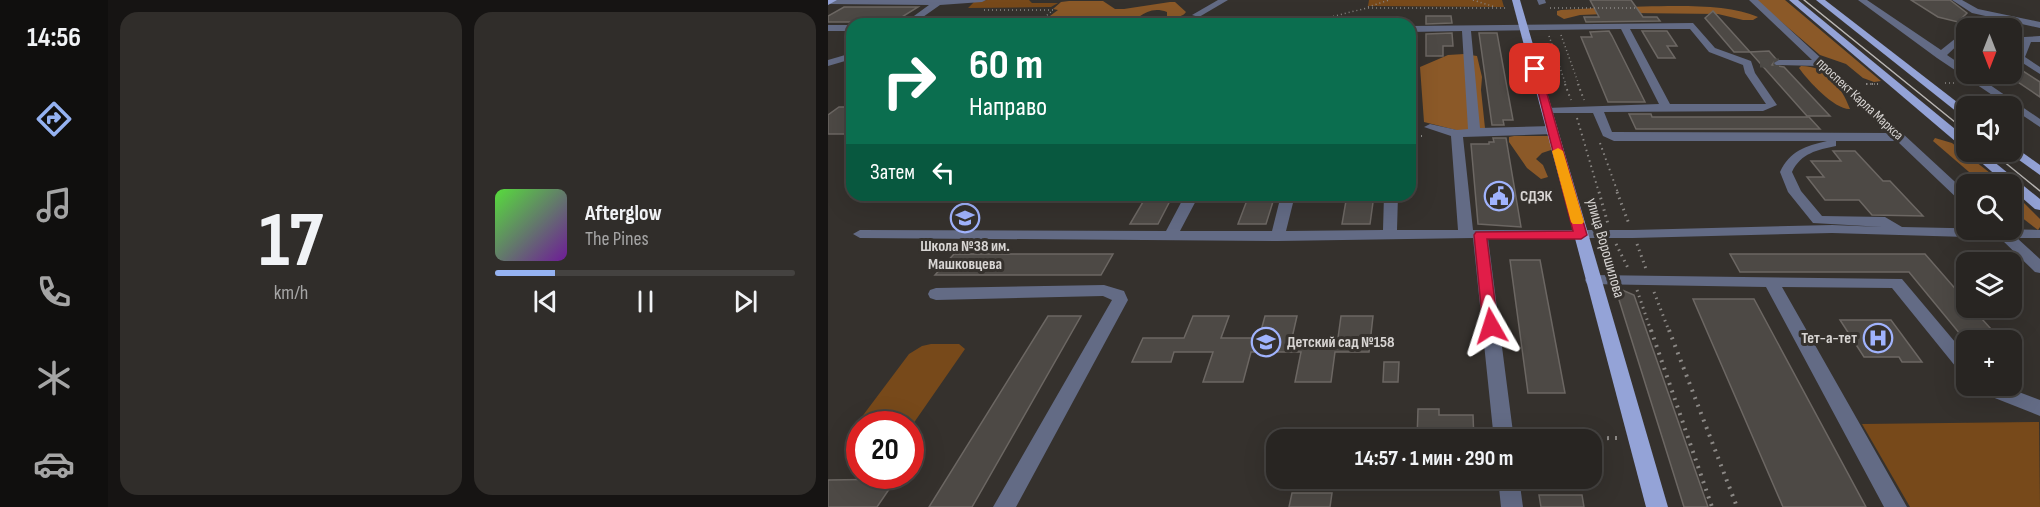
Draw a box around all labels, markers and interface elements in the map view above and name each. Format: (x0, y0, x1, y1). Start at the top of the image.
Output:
north arrow (1956, 18, 2022, 84)
map controls (1956, 18, 2022, 396)
text: 14:56 (27, 22, 81, 54)
text: 60 m (969, 40, 1043, 91)
icon: right (870, 42, 948, 120)
pin (1509, 43, 1560, 94)
icon: arrive (1518, 52, 1551, 85)
street label: проспект Карла Маркса (1813, 54, 1907, 144)
text: Направо (969, 91, 1047, 123)
button: sound (1956, 96, 2022, 162)
icon: directions (33, 98, 75, 140)
icon: left (927, 156, 960, 189)
text: Затем (870, 159, 915, 186)
button: search (1956, 174, 2022, 240)
public building icon: СДЭК (1483, 180, 1515, 212)
icon: music (33, 184, 75, 226)
place label: СДЭК (1520, 187, 1553, 206)
text: 17 (259, 195, 323, 288)
street label: улица Ворошилова (1582, 196, 1628, 300)
text: Afterglow (585, 200, 662, 227)
school or university icon: Школа №38 им. Машковцева (949, 202, 981, 234)
text: The Pines (585, 227, 649, 251)
place label: Школа №38 им. Машковцева (920, 237, 1010, 274)
button: layers (1956, 252, 2022, 318)
icon: phone (33, 271, 75, 313)
text: km/h (274, 281, 308, 305)
icon: previous (529, 285, 562, 318)
icon: pause (629, 285, 662, 318)
icon: next (729, 285, 762, 318)
position arrow (1459, 294, 1523, 358)
hospital icon: Тет-а-тет (1862, 322, 1894, 354)
school or university icon: Детский сад №158 (1250, 326, 1282, 358)
place label: Тет-а-тет (1801, 329, 1857, 348)
button: + (1956, 330, 2022, 396)
place label: Детский сад №158 (1287, 333, 1395, 352)
icon: climate (33, 357, 75, 399)
speed limit sign: 20 (846, 411, 924, 489)
icon: car (33, 443, 75, 485)
text: 14:57 · 1 мин · 290 m (1355, 445, 1513, 472)

